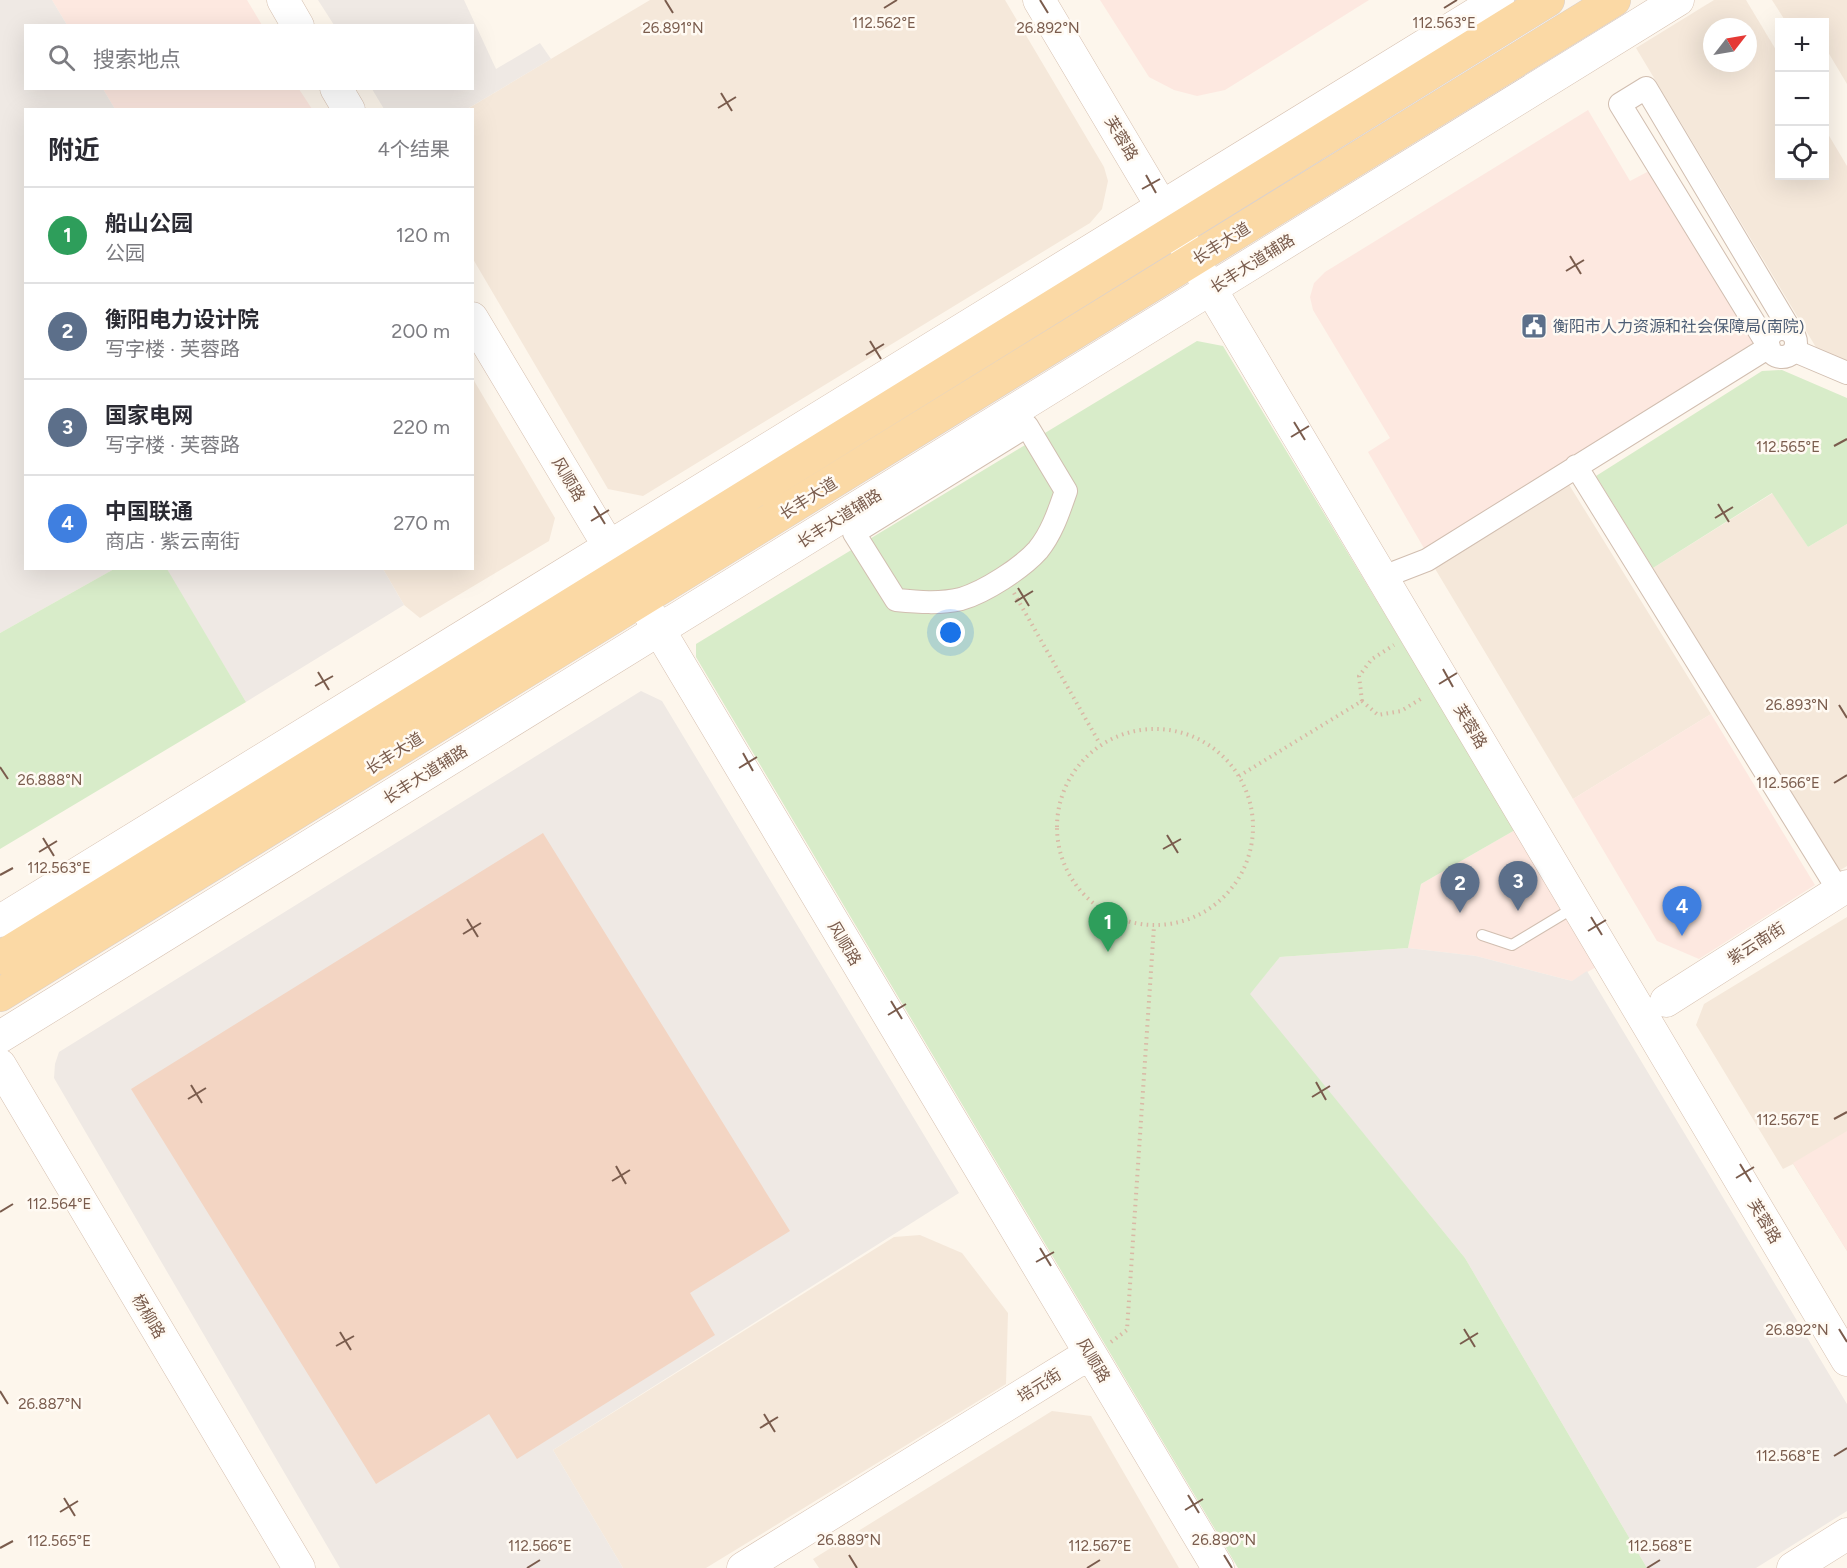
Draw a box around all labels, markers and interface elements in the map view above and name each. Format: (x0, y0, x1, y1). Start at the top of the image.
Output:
text: 112.562°E (852, 14, 916, 32)
text: 112.563°E (1412, 14, 1476, 32)
north arrow (1703, 18, 1757, 72)
map controls (1775, 18, 1829, 180)
button: + (1775, 18, 1829, 72)
text: 26.891°N (642, 19, 704, 37)
text: 26.892°N (1016, 19, 1080, 37)
search box (24, 24, 474, 90)
icon: search (45, 41, 78, 74)
text: 搜索地点 (93, 46, 181, 73)
button: − (1775, 72, 1829, 126)
street label: 芙蓉路 (1101, 113, 1142, 164)
button: locate (1775, 126, 1829, 180)
text: 附近 (48, 134, 100, 166)
text: 4个结果 (378, 137, 450, 161)
text: 船山公园 (105, 210, 193, 237)
street label: 长丰大道 (1189, 218, 1253, 268)
text: 1 (63, 223, 72, 247)
text: 120 m (396, 223, 450, 247)
street label: 长丰大道辅路 (1207, 230, 1298, 297)
text: 公园 (105, 241, 145, 265)
text: 衡阳电力设计院 (105, 306, 259, 333)
public building icon: 衡阳市人力资源和社会保障局(南院) (1519, 311, 1549, 341)
place label: 衡阳市人力资源和社会保障局(南院) (1553, 317, 1804, 336)
text: 2 (62, 319, 73, 343)
text: 200 m (391, 319, 450, 343)
text: 写字楼 · 芙蓉路 (105, 337, 240, 361)
text: 国家电网 (105, 402, 193, 429)
text: 3 (62, 415, 73, 439)
text: 220 m (393, 415, 450, 439)
text: 写字楼 · 芙蓉路 (105, 433, 240, 457)
text: 112.565°E (1756, 438, 1820, 456)
street label: 风顺路 (548, 454, 589, 505)
street label: 长丰大道 (776, 473, 840, 523)
street label: 长丰大道辅路 (794, 485, 885, 552)
text: 中国联通 (105, 498, 193, 525)
text: 4 (61, 511, 74, 535)
text: 270 m (393, 511, 450, 535)
text: 商店 · 紫云南街 (105, 529, 240, 553)
your location (936, 618, 965, 647)
text: 26.893°N (1765, 696, 1829, 714)
street label: 芙蓉路 (1450, 701, 1491, 752)
street label: 长丰大道 (362, 728, 426, 778)
street label: 长丰大道辅路 (380, 741, 471, 808)
text: 26.888°N (18, 771, 82, 789)
text: 112.566°E (1756, 774, 1820, 792)
text: 112.563°E (27, 859, 91, 877)
pin: 3 (1498, 862, 1538, 911)
pin: 2 (1440, 864, 1480, 913)
pin: 4 (1662, 886, 1702, 936)
pin: 1 (1088, 902, 1128, 952)
street label: 风顺路 (824, 918, 865, 969)
street label: 紫云南街 (1724, 918, 1788, 968)
text: 112.567°E (1756, 1111, 1820, 1129)
text: 112.564°E (27, 1195, 91, 1213)
street label: 芙蓉路 (1744, 1196, 1785, 1247)
street label: 杨柳路 (128, 1291, 169, 1342)
text: 26.892°N (1765, 1321, 1829, 1339)
street label: 风顺路 (1073, 1335, 1114, 1386)
street label: 培元街 (1014, 1365, 1065, 1406)
text: 26.887°N (18, 1395, 82, 1413)
text: 112.568°E (1756, 1447, 1820, 1465)
text: 26.889°N (817, 1531, 881, 1549)
text: 26.890°N (1192, 1531, 1256, 1549)
text: 112.565°E (27, 1532, 91, 1550)
text: 112.566°E (508, 1537, 572, 1555)
text: 112.567°E (1068, 1537, 1132, 1555)
text: 112.568°E (1628, 1537, 1692, 1555)

